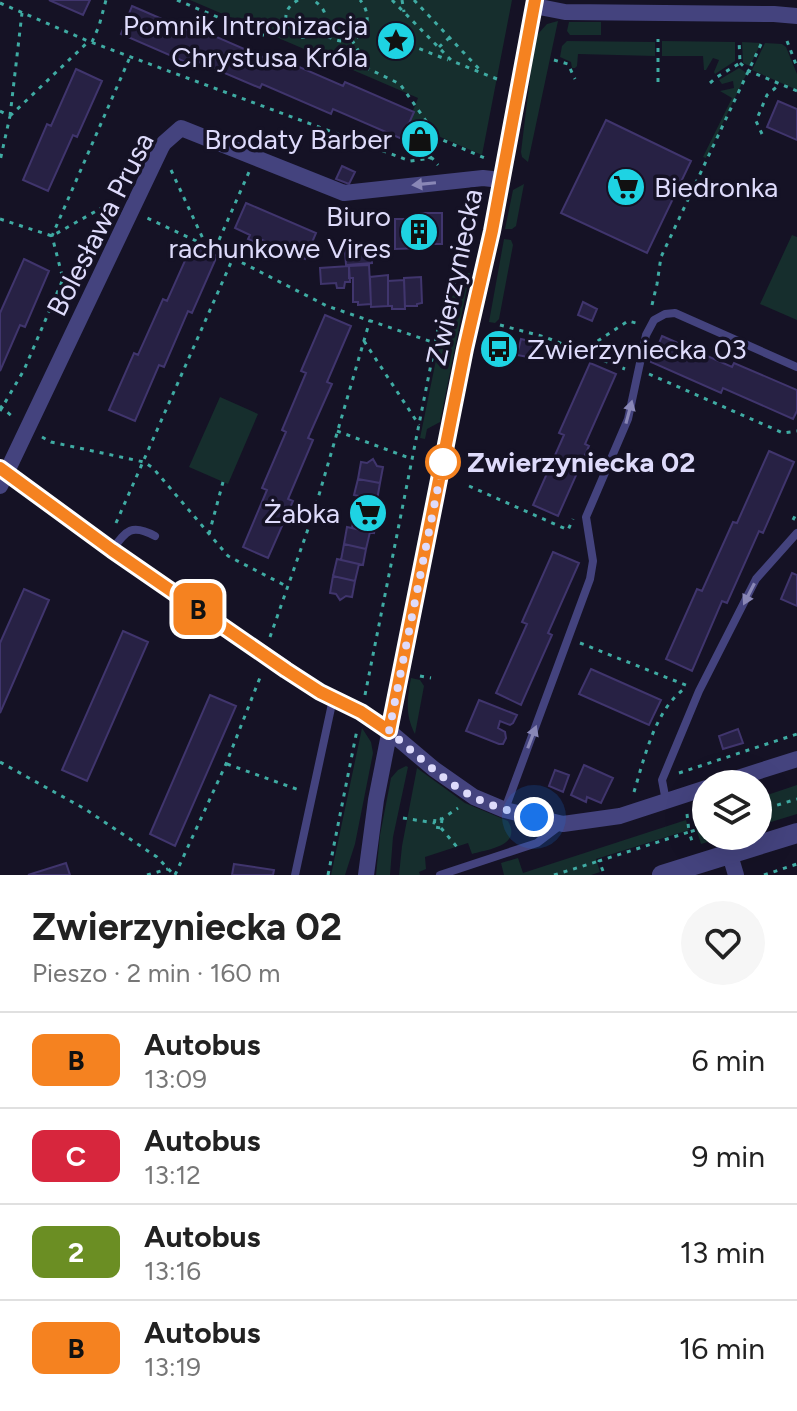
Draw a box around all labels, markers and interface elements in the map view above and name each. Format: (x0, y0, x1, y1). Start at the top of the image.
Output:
place label: Pomnik Intronizacja Chrystusa Króla (123, 8, 368, 74)
place icon: Pomnik Intronizacja Chrystusa Króla (375, 20, 417, 62)
shop icon: Brodaty Barber (399, 118, 441, 160)
place label: Brodaty Barber (204, 122, 393, 156)
street label: Bolesława Prusa (39, 127, 161, 321)
supermarket icon: Biedronka (605, 166, 647, 208)
place label: Biedronka (654, 170, 778, 204)
one-way arrow (411, 178, 436, 191)
street label: Zwierzyniecka (419, 186, 489, 368)
place label: Biuro rachunkowe Vires (169, 199, 391, 265)
building icon: Biuro rachunkowe Vires (398, 211, 440, 253)
bus stop icon: Zwierzyniecka 03 (478, 328, 520, 370)
place label: Zwierzyniecka 03 (527, 332, 747, 366)
one-way arrow (623, 400, 635, 425)
marker: Zwierzyniecka 02 (426, 445, 460, 479)
place label: Zwierzyniecka 02 (467, 445, 695, 479)
supermarket icon: Żabka (347, 492, 389, 534)
place label: Żabka (264, 496, 340, 530)
one-way arrow (742, 582, 756, 605)
line badge: B (172, 583, 224, 635)
text: B (189, 592, 207, 626)
one-way arrow (526, 725, 539, 749)
map controls (692, 770, 772, 850)
button: layers (692, 770, 772, 850)
your location (514, 797, 554, 837)
button: heart (681, 901, 765, 985)
text: Zwierzyniecka 02 (32, 904, 342, 950)
text: Pieszo · 2 min · 160 m (32, 957, 280, 989)
text: Autobus (144, 1026, 261, 1063)
text: 6 min (691, 1042, 765, 1079)
text: B (67, 1043, 85, 1077)
text: 13:09 (144, 1063, 207, 1095)
text: Autobus (144, 1122, 261, 1159)
text: 9 min (691, 1138, 765, 1175)
text: C (66, 1139, 86, 1173)
text: 13:12 (144, 1159, 201, 1191)
text: Autobus (144, 1218, 261, 1255)
text: 13 min (680, 1234, 765, 1271)
text: 2 (68, 1235, 84, 1269)
text: 13:16 (144, 1255, 201, 1287)
text: Autobus (144, 1314, 261, 1351)
text: 16 min (679, 1330, 765, 1367)
text: B (67, 1331, 85, 1365)
text: 13:19 (144, 1351, 201, 1383)

